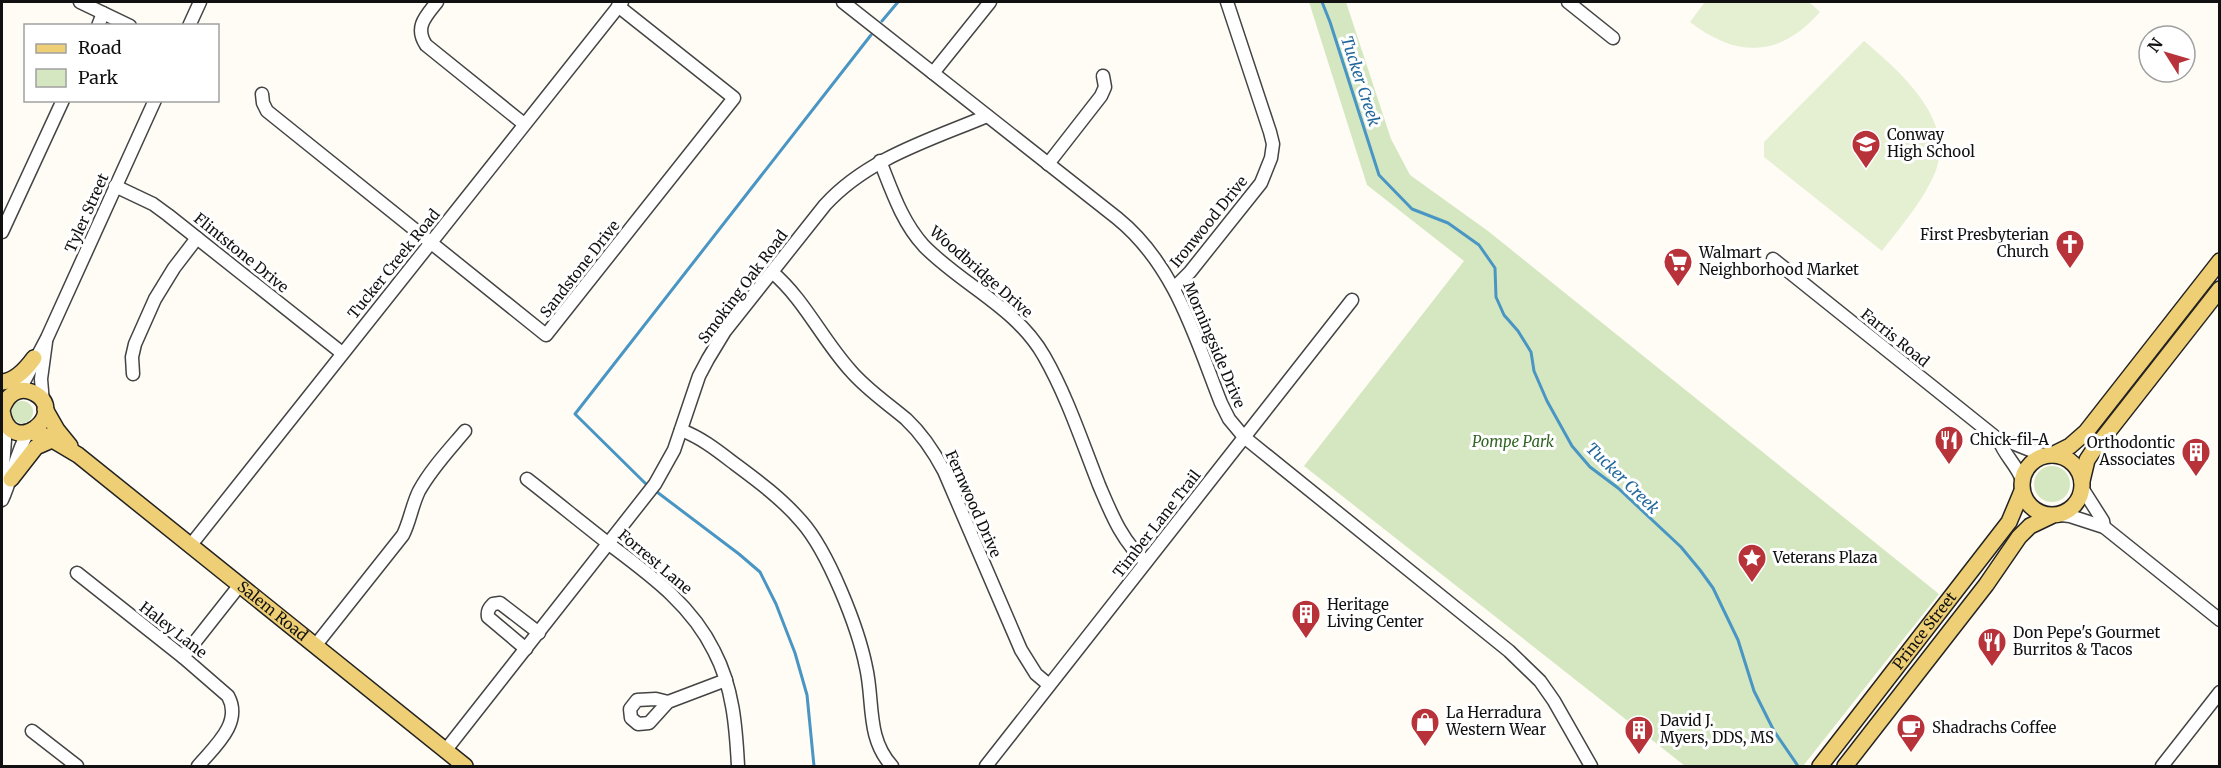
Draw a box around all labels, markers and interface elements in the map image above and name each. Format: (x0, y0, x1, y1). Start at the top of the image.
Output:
legend (24, 24, 219, 102)
north arrow (2137, 24, 2197, 84)
water label: Tucker Creek (1337, 33, 1385, 129)
text: N (2143, 34, 2167, 56)
text: Road (78, 36, 122, 59)
text: Park (78, 66, 119, 89)
place label: Conway High School (1887, 125, 1975, 161)
school or university icon: Conway High School (1850, 128, 1882, 170)
street label: Tyler Street (61, 170, 113, 255)
street label: Ironwood Drive (1166, 172, 1252, 271)
street label: Tucker Creek Road (343, 205, 444, 322)
street label: Flintstone Drive (190, 209, 293, 297)
street label: Sandstone Drive (536, 216, 624, 321)
street label: Woodbridge Drive (925, 221, 1037, 322)
place label: First Presbyterian Church (1920, 225, 2049, 261)
street label: Smoking Oak Road (694, 226, 792, 347)
church icon: First Presbyterian Church (2054, 228, 2086, 270)
place label: Walmart Neighborhood Market (1698, 243, 1859, 279)
supermarket icon: Walmart Neighborhood Market (1662, 246, 1694, 288)
street label: Morningside Drive (1179, 279, 1250, 411)
street label: Farris Road (1857, 304, 1933, 371)
restaurant icon: Chick-fil-A (1933, 424, 1965, 466)
place label: Chick-fil-A (1970, 430, 2049, 449)
park label: Pompe Park (1472, 432, 1555, 451)
place label: Orthodontic Associates (2087, 433, 2175, 469)
building icon: Orthodontic Associates (2180, 436, 2212, 478)
water label: Tucker Creek (1582, 438, 1664, 518)
street label: Fernwood Drive (941, 447, 1006, 560)
street label: Timber Lane Trail (1109, 466, 1205, 581)
street label: Forrest Lane (614, 525, 696, 598)
place icon: Veterans Plaza (1736, 542, 1768, 584)
place label: Veterans Plaza (1772, 548, 1878, 567)
street label: Salem Road (234, 577, 312, 645)
street label: Prince Street (1888, 588, 1960, 673)
place label: Heritage Living Center (1327, 595, 1424, 631)
street label: Haley Lane (136, 597, 211, 662)
building icon: Heritage Living Center (1290, 598, 1322, 640)
place label: Don Pepe's Gourmet Burritos & Tacos (2013, 623, 2160, 659)
restaurant icon: Don Pepe's Gourmet Burritos & Tacos (1976, 626, 2008, 668)
place label: La Herradura Western Wear (1445, 703, 1546, 739)
shop icon: La Herradura Western Wear (1409, 706, 1441, 748)
place label: David J. Myers, DDS, MS (1660, 711, 1774, 747)
cafe icon: Shadrachs Coffee (1895, 712, 1927, 754)
building icon: David J. Myers, DDS, MS (1623, 714, 1655, 756)
place label: Shadrachs Coffee (1932, 718, 2057, 737)

